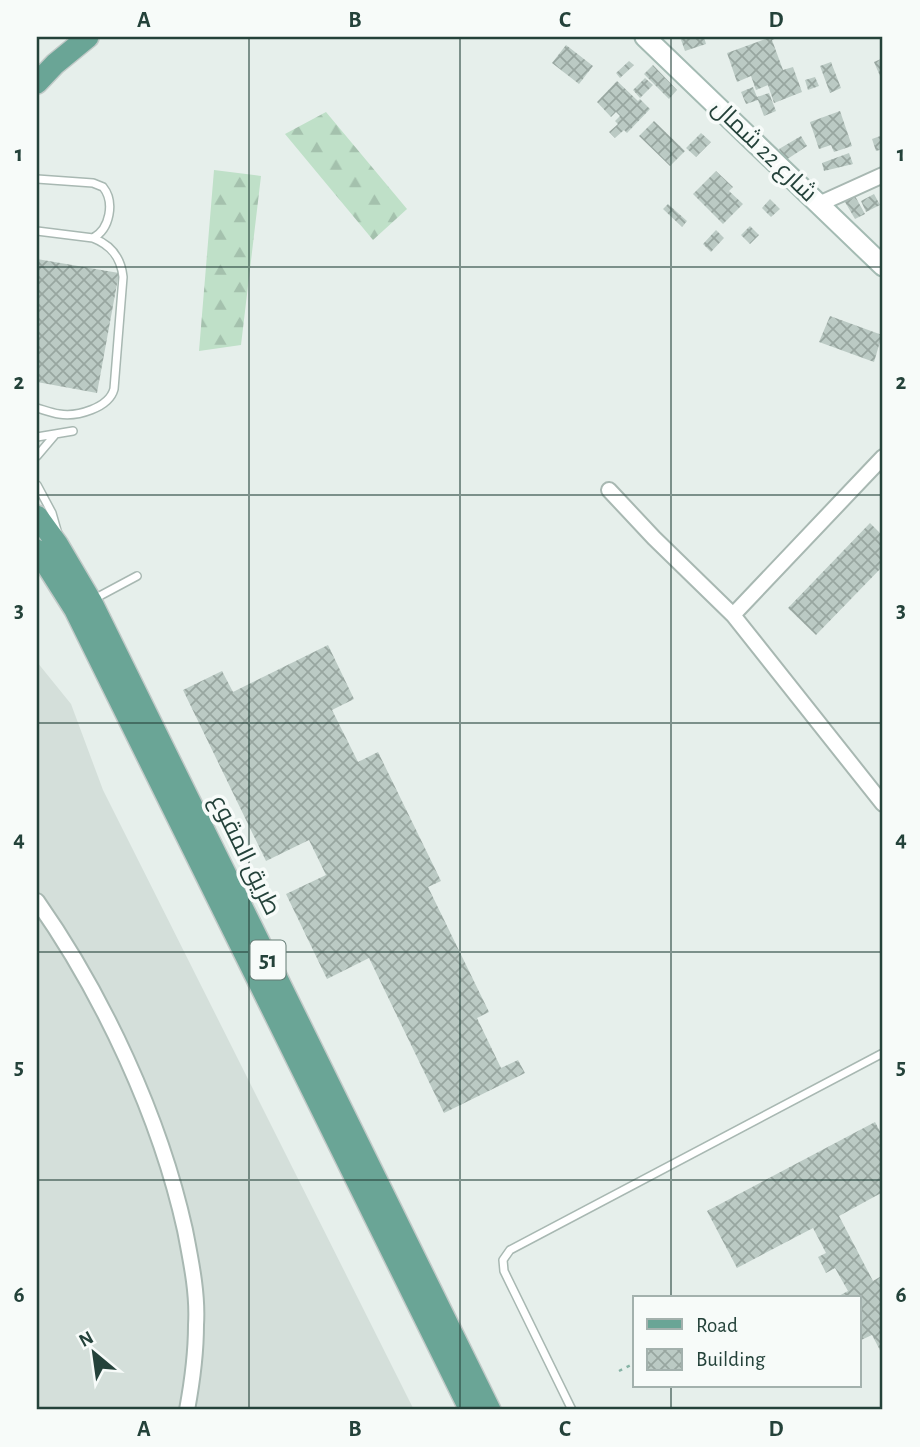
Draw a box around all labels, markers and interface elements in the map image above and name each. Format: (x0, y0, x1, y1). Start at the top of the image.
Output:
text: A (137, 9, 151, 32)
text: B (348, 9, 362, 32)
text: C (559, 9, 571, 32)
text: D (768, 9, 784, 32)
street label: شارع 22 شمال (705, 95, 822, 209)
text: 1 (15, 143, 23, 166)
text: 1 (897, 143, 905, 166)
text: 2 (14, 371, 25, 394)
text: 2 (896, 371, 907, 394)
text: 3 (14, 599, 24, 622)
text: 3 (896, 599, 906, 622)
street label: طريق المقوع (203, 791, 284, 920)
text: 4 (13, 828, 25, 851)
text: 4 (895, 828, 907, 851)
road number: 51 (250, 940, 286, 979)
text: 5 (14, 1056, 24, 1079)
text: 5 (896, 1056, 906, 1079)
text: 6 (13, 1284, 25, 1307)
text: 6 (895, 1284, 907, 1307)
legend (633, 1296, 860, 1388)
text: Road (696, 1315, 738, 1336)
north arrow (60, 1318, 130, 1388)
text: N (76, 1328, 97, 1351)
text: Building (696, 1349, 766, 1370)
text: A (137, 1418, 151, 1441)
text: B (348, 1418, 362, 1441)
text: C (559, 1418, 571, 1441)
text: D (768, 1418, 784, 1441)

